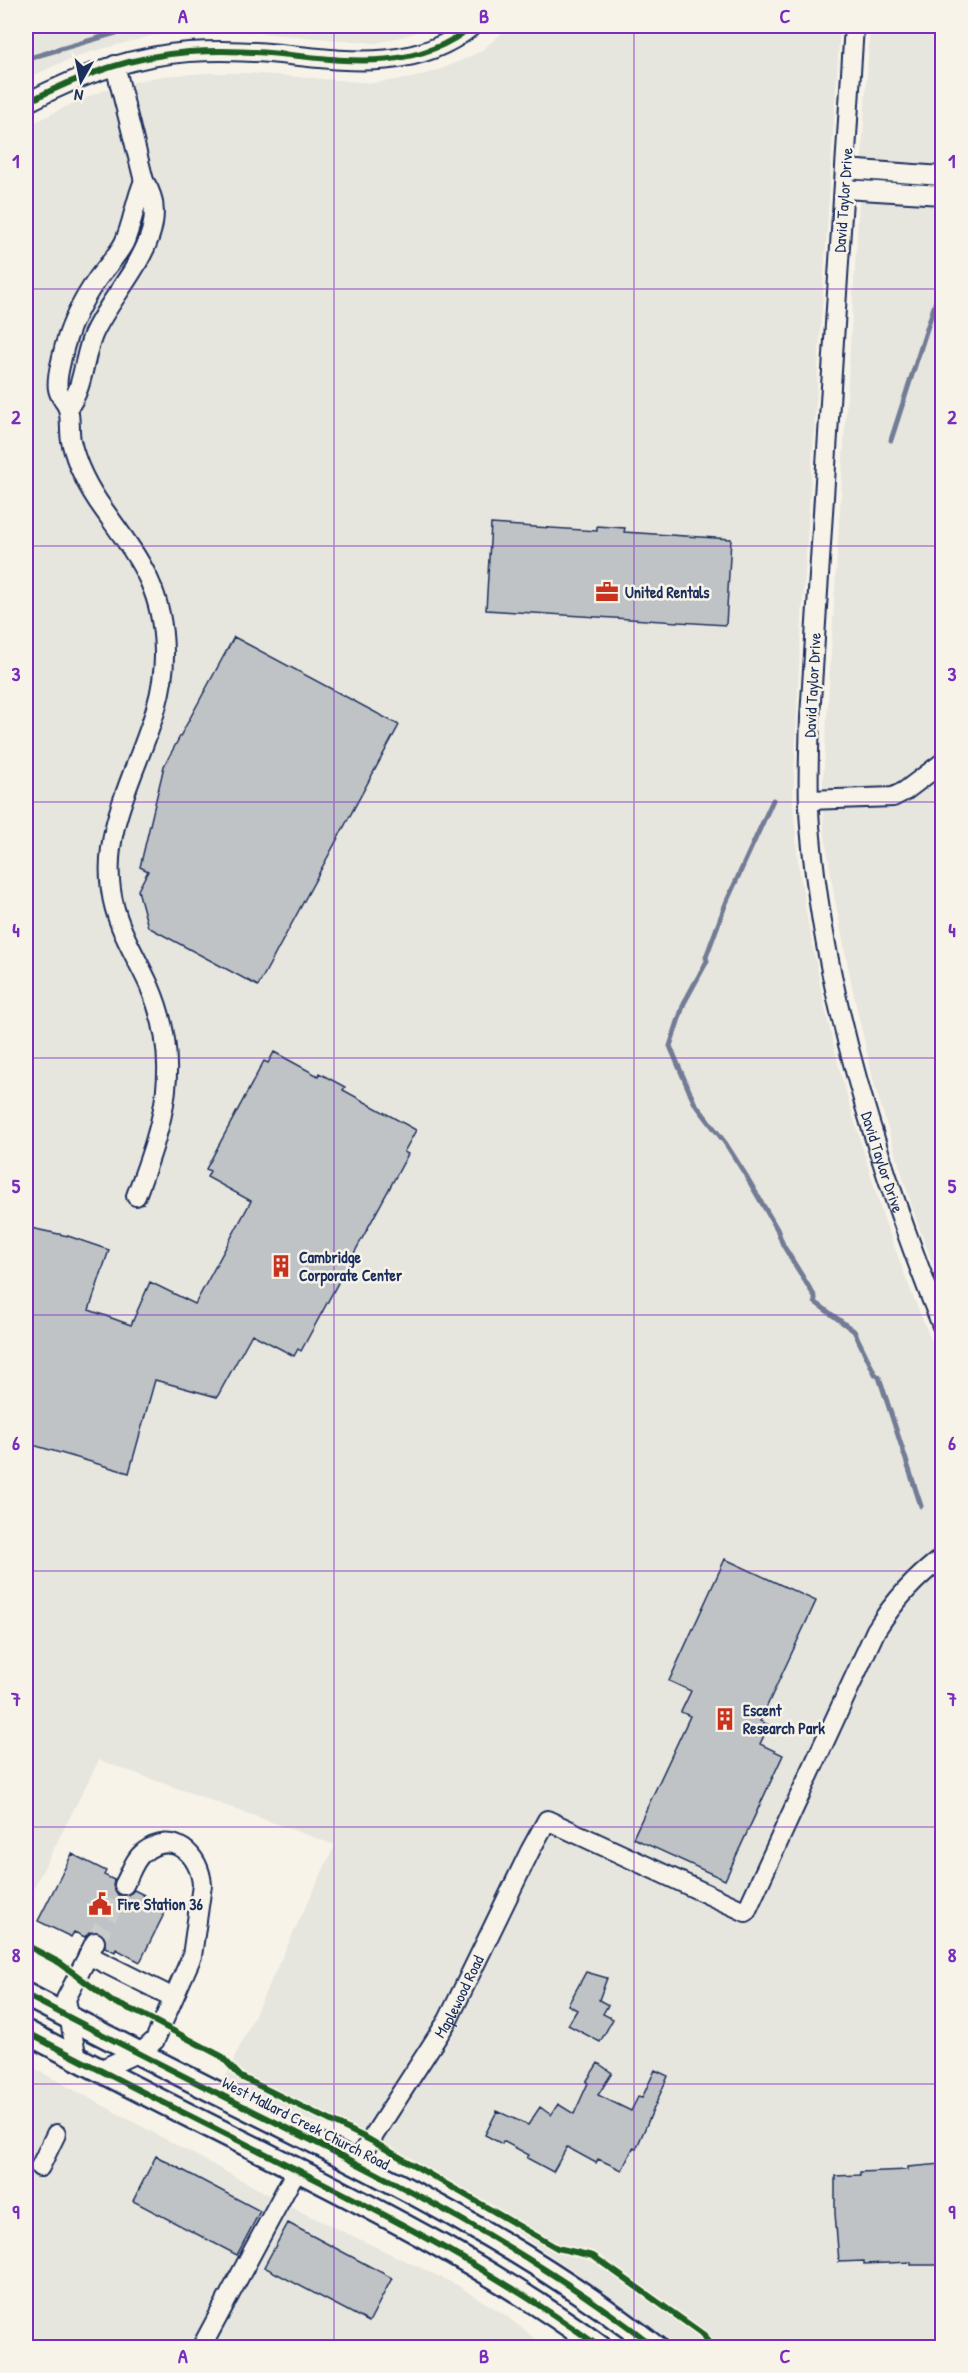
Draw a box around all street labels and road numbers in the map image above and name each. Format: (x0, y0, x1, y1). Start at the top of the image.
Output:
street label: David Taylor Drive (828, 146, 858, 253)
street label: David Taylor Drive (798, 631, 826, 738)
street label: David Taylor Drive (856, 1109, 910, 1216)
street label: Maplewood Road (428, 1951, 489, 2042)
street label: West Mallard Creek Church Road (218, 2071, 394, 2175)

